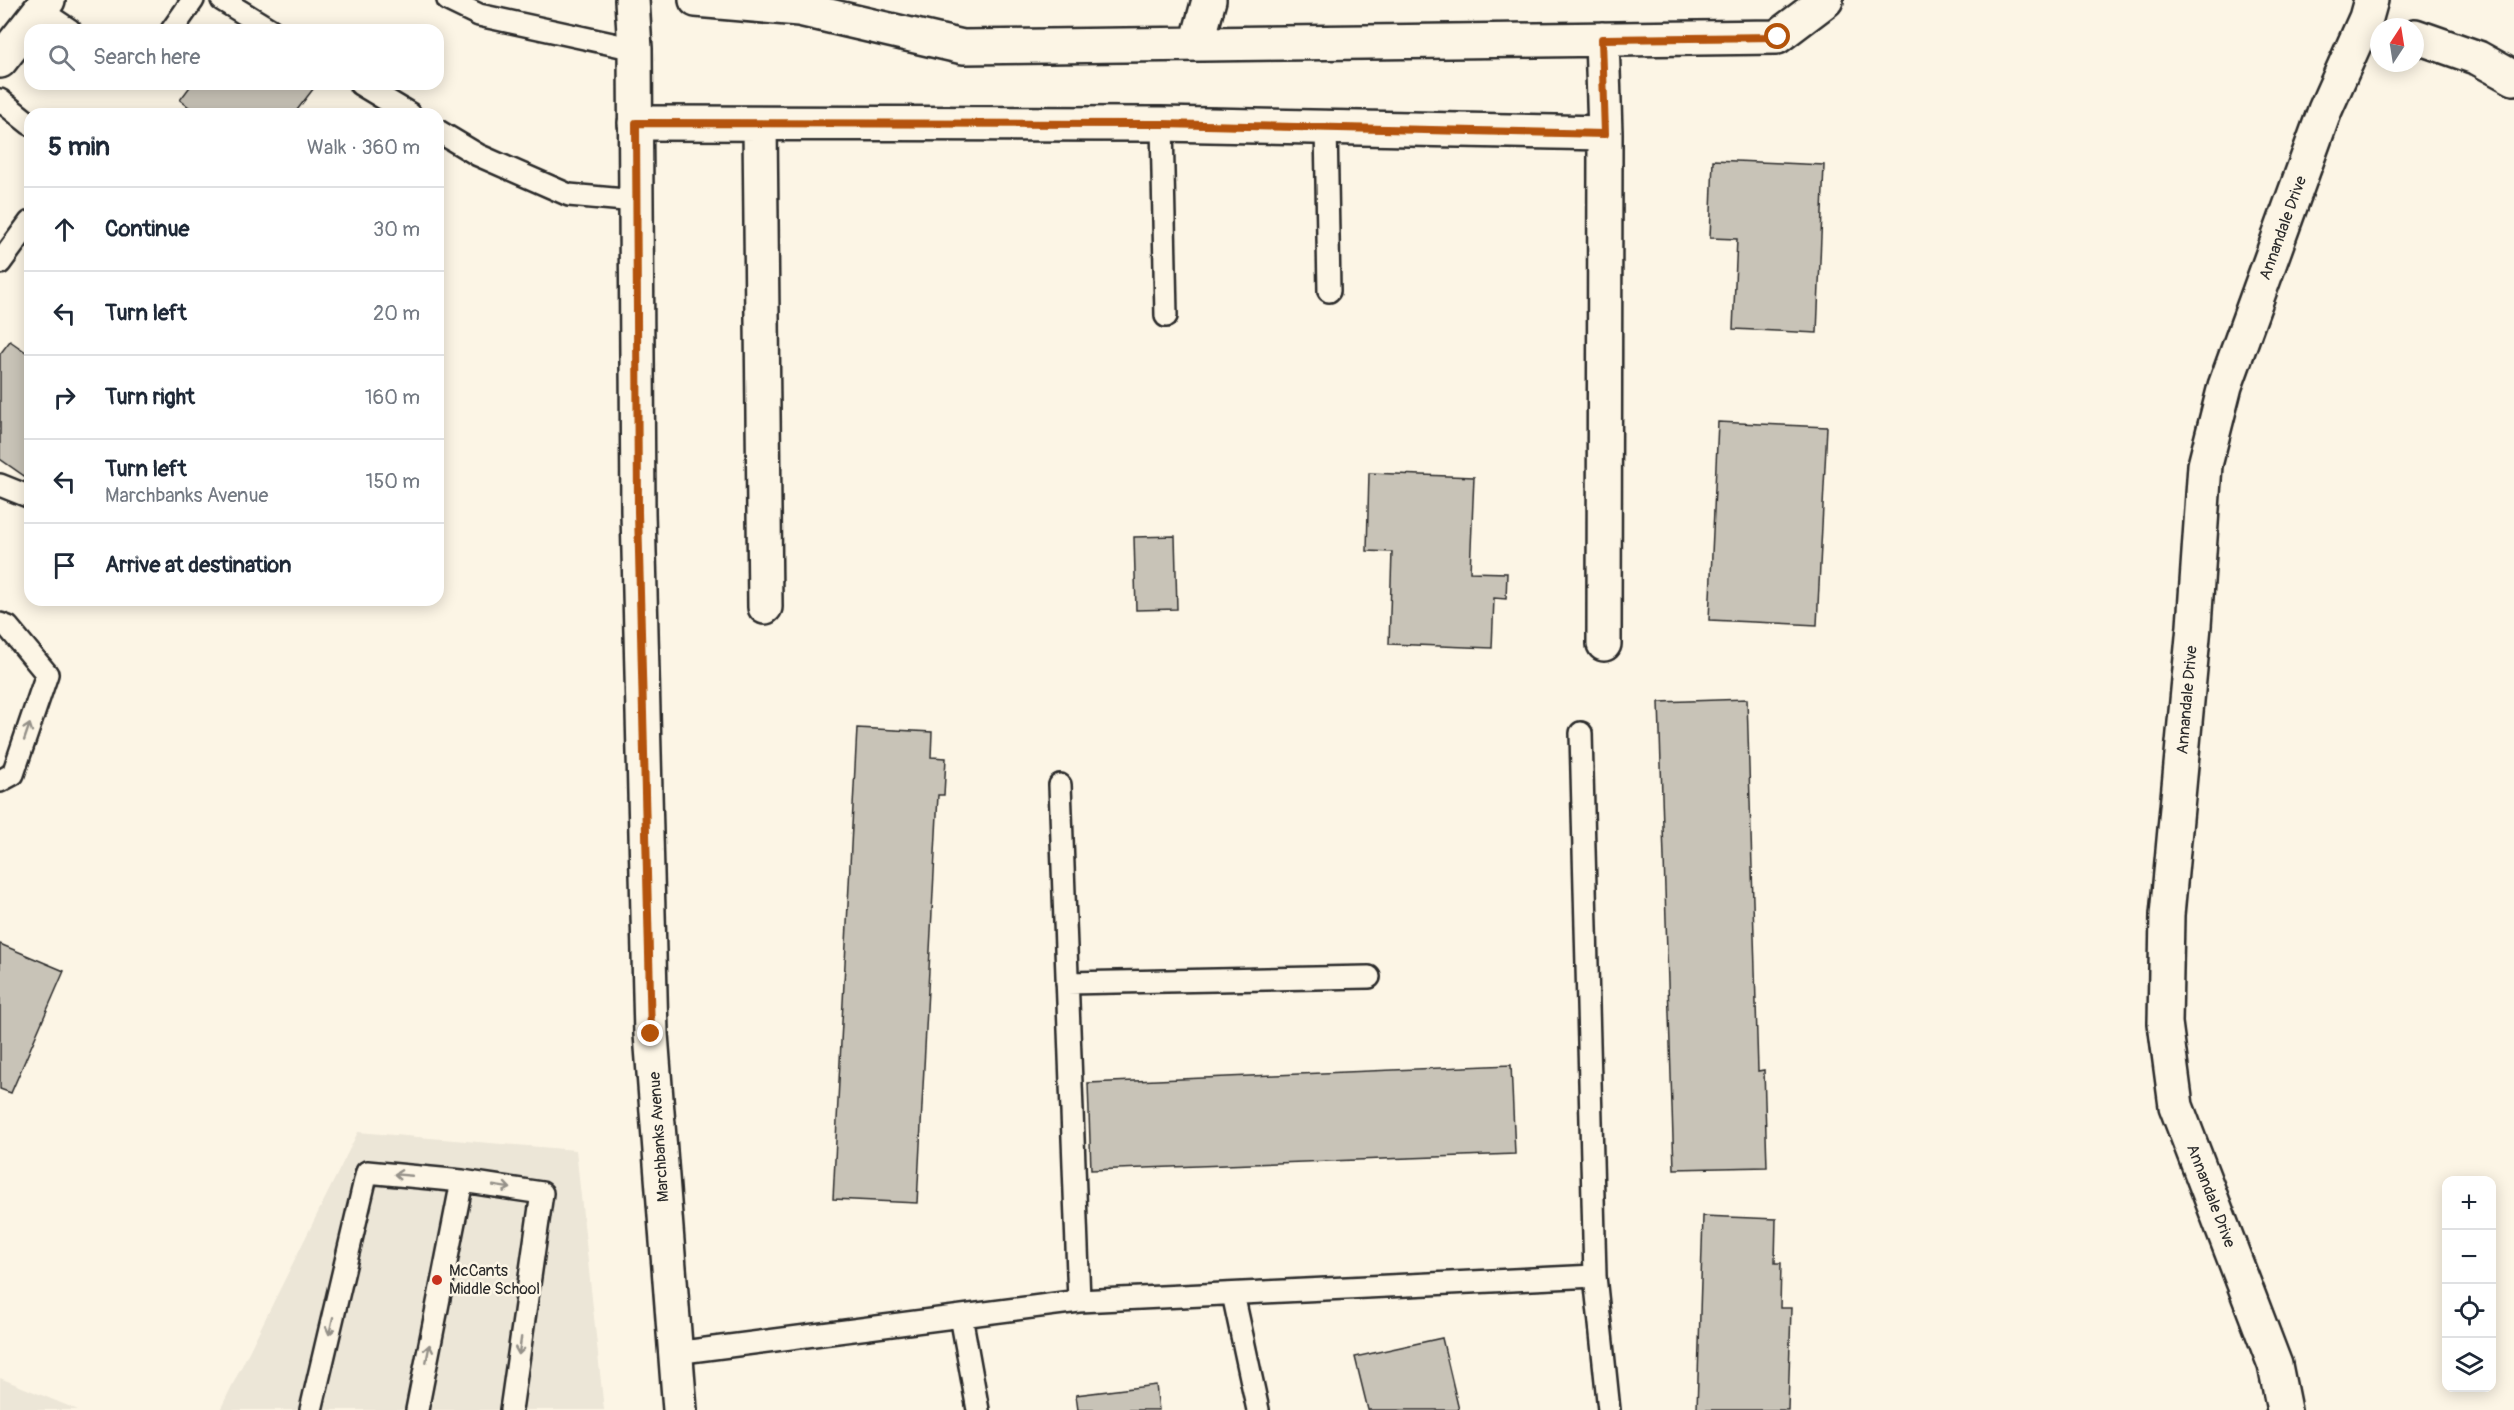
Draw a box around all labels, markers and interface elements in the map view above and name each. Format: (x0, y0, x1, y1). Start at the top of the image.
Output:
north arrow (2370, 18, 2424, 72)
route start (1764, 23, 1790, 49)
search box (24, 24, 444, 90)
icon: search (45, 41, 78, 74)
text: Search here (93, 43, 200, 71)
text: 5 min (48, 131, 110, 163)
text: Walk · 360 m (307, 135, 420, 160)
street label: Annandale Drive (2255, 173, 2311, 283)
icon: ahead (48, 213, 81, 246)
text: Continue (105, 215, 189, 243)
text: 30 m (373, 217, 420, 242)
icon: left (48, 297, 81, 330)
text: Turn left (105, 299, 187, 327)
text: 20 m (373, 301, 420, 326)
icon: right (48, 381, 81, 414)
text: Turn right (105, 383, 195, 411)
text: 160 m (365, 385, 420, 410)
text: Turn left (105, 455, 187, 483)
icon: left (48, 465, 81, 498)
text: 150 m (366, 469, 420, 494)
text: Marchbanks Avenue (105, 483, 268, 508)
icon: arrive (48, 549, 81, 582)
text: Arrive at destination (105, 551, 291, 579)
street label: Annandale Drive (2172, 645, 2202, 755)
one-way arrow (22, 723, 33, 742)
route end (637, 1020, 663, 1046)
street label: Marchbanks Avenue (644, 1071, 674, 1203)
street label: Annandale Drive (2182, 1141, 2240, 1251)
one-way arrow (394, 1169, 414, 1180)
map controls (2442, 1176, 2496, 1392)
button: + (2442, 1176, 2496, 1230)
one-way arrow (492, 1181, 511, 1192)
button: − (2442, 1230, 2496, 1284)
place label: McCants Middle School (449, 1261, 540, 1299)
marker: McCants Middle School (430, 1273, 444, 1287)
button: locate (2442, 1284, 2496, 1338)
one-way arrow (324, 1317, 336, 1336)
one-way arrow (515, 1336, 526, 1356)
button: layers (2442, 1338, 2496, 1392)
one-way arrow (423, 1343, 434, 1363)

